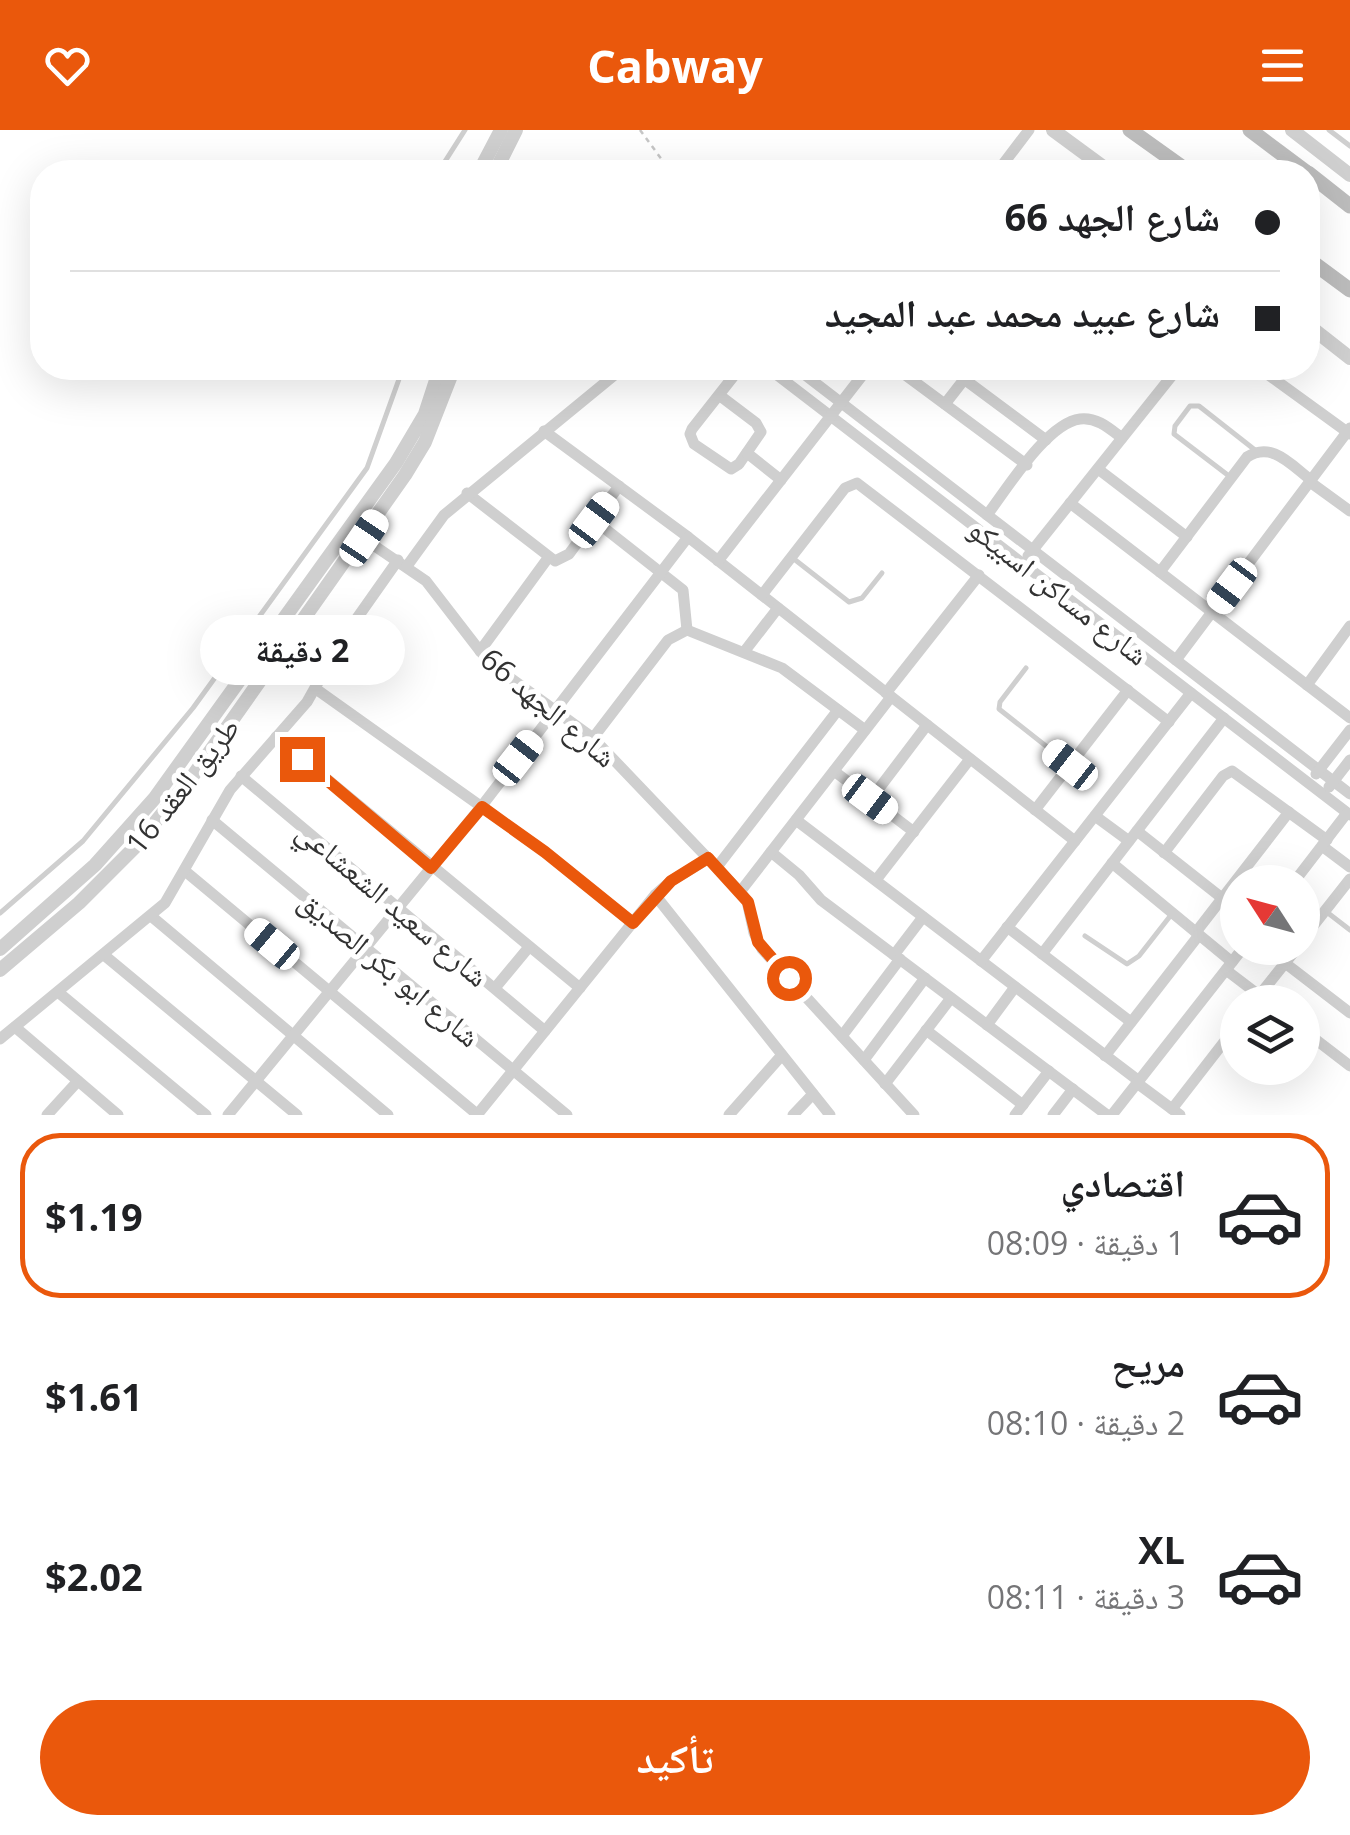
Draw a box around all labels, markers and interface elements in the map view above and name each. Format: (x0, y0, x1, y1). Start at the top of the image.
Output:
text: Cabway (587, 35, 763, 96)
icon: heart (40, 38, 95, 93)
icon: menu (1255, 38, 1310, 93)
text: شارع الجهد 66 (1004, 190, 1220, 242)
text: شارع عبيد محمد عبد المجيد (825, 286, 1220, 338)
car (564, 487, 624, 553)
car (335, 505, 393, 571)
street label: شارع مساكن اسبيكو (960, 508, 1158, 674)
car (1202, 553, 1262, 619)
callout: 2 دقيقة (200, 614, 404, 684)
text: 2 دقيقة (256, 628, 349, 671)
street label: شارع الجهد 66 (472, 638, 626, 776)
street label: طريق العقد 16 (116, 708, 248, 862)
car (488, 725, 548, 791)
car (1037, 735, 1103, 795)
route end (280, 737, 325, 782)
car (837, 769, 903, 829)
street label: شارع سعيد الشعشاعي (285, 811, 498, 999)
north arrow (1220, 865, 1320, 965)
map controls (1220, 865, 1320, 1085)
street label: شارع ابو بكر الصديق (291, 880, 489, 1056)
car (239, 913, 305, 975)
route start (767, 956, 812, 1001)
button: layers (1220, 985, 1320, 1085)
text: اقتصادي (1061, 1156, 1185, 1208)
icon: car (1215, 1171, 1305, 1261)
text: $1.19 (45, 1190, 143, 1242)
text: 1 دقيقة · 08:09 (987, 1221, 1185, 1264)
text: مريح (1111, 1336, 1185, 1388)
icon: car (1215, 1351, 1305, 1441)
text: $1.61 (45, 1370, 143, 1422)
text: 2 دقيقة · 08:10 (987, 1401, 1185, 1444)
text: XL (1138, 1523, 1185, 1575)
icon: car (1215, 1531, 1305, 1621)
text: $2.02 (45, 1550, 143, 1602)
text: 3 دقيقة · 08:11 (987, 1575, 1185, 1618)
button: تأكيد (40, 1700, 1310, 1815)

